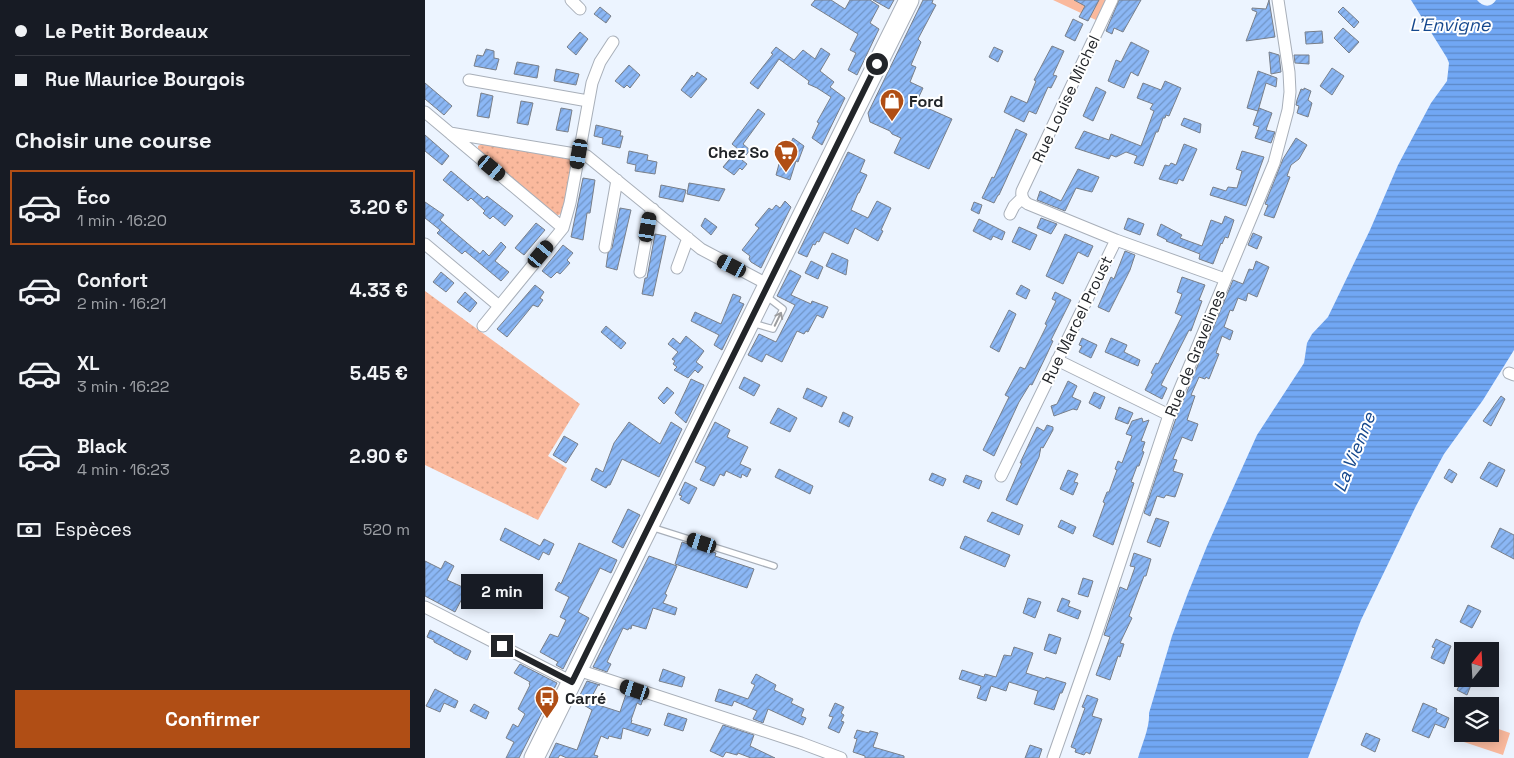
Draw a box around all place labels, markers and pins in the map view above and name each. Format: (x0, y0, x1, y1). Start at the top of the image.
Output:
shop icon: Ford (879, 88, 905, 122)
place label: Ford (909, 91, 944, 112)
supermarket icon: Chez So (773, 139, 799, 173)
place label: Chez So (708, 142, 769, 163)
bus stop icon: Carré (534, 685, 560, 719)
place label: Carré (565, 688, 606, 709)

